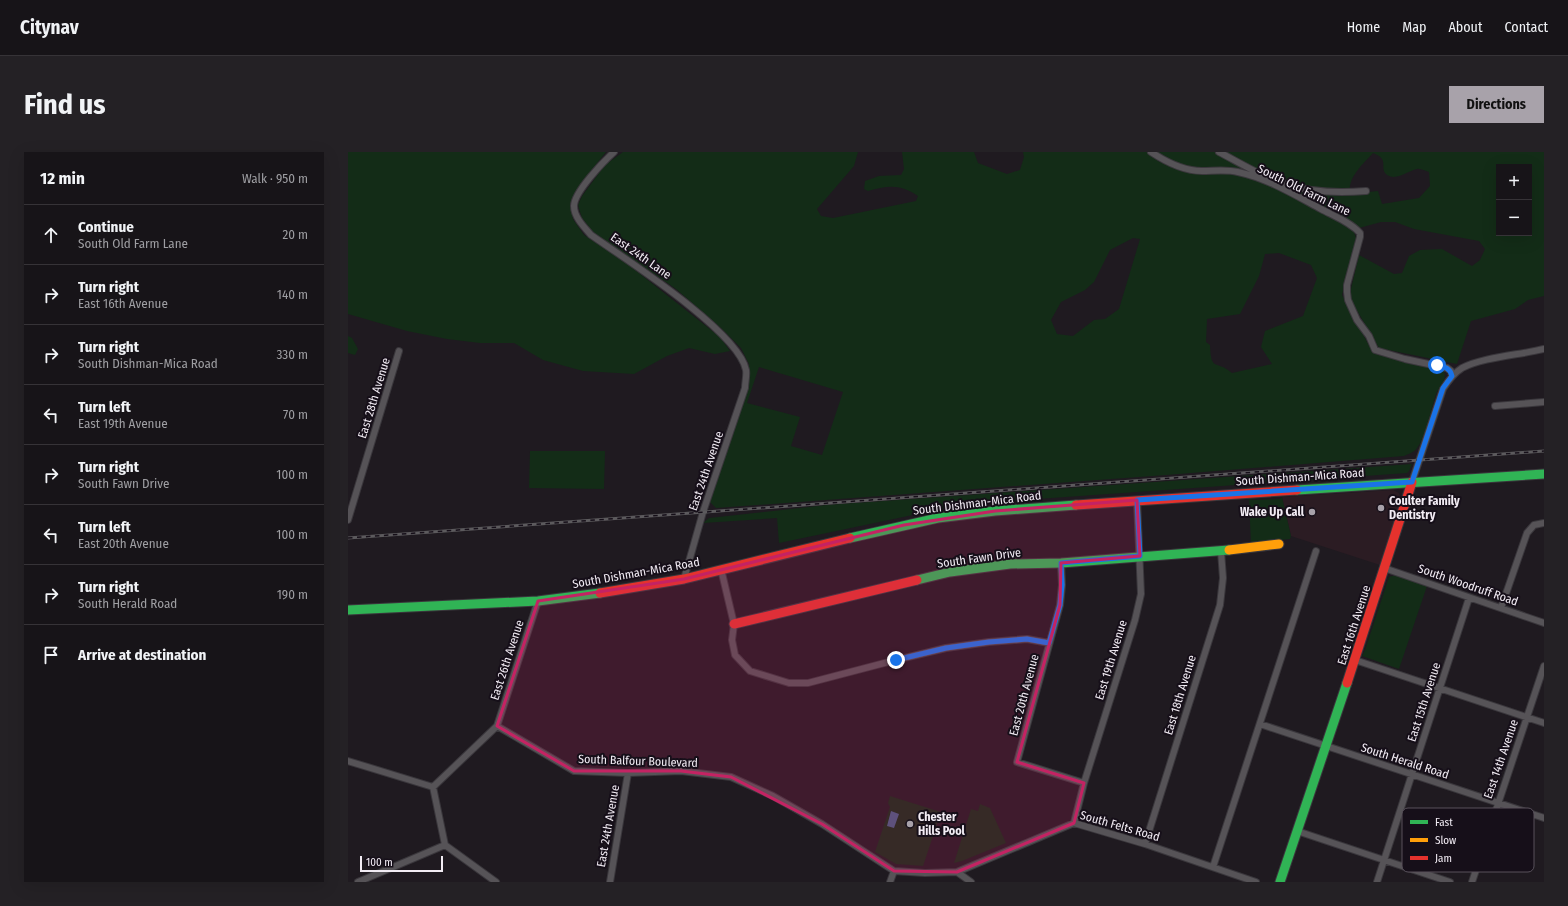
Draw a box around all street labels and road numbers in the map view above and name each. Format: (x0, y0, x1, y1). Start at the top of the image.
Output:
street label: South Old Farm Lane (1255, 161, 1353, 219)
street label: East 24th Lane (608, 230, 674, 282)
street label: East 28th Avenue (355, 356, 393, 440)
street label: East 24th Avenue (686, 429, 726, 513)
street label: South Dishman-Mica Road (1235, 466, 1365, 488)
street label: South Dishman-Mica Road (912, 488, 1042, 518)
street label: South Fawn Drive (936, 545, 1022, 571)
street label: South Dishman-Mica Road (571, 555, 701, 591)
street label: South Woodruff Road (1416, 561, 1520, 609)
street label: East 16th Avenue (1335, 583, 1373, 667)
street label: East 26th Avenue (487, 618, 527, 702)
street label: East 19th Avenue (1092, 618, 1130, 702)
street label: East 20th Avenue (1006, 653, 1042, 737)
street label: East 18th Avenue (1161, 653, 1199, 737)
street label: East 15th Avenue (1405, 661, 1443, 743)
street label: East 14th Avenue (1481, 718, 1521, 800)
street label: South Herald Road (1359, 740, 1451, 782)
street label: South Balfour Boulevard (578, 752, 698, 770)
street label: East 24th Avenue (594, 784, 622, 868)
street label: South Felts Road (1079, 808, 1161, 844)

